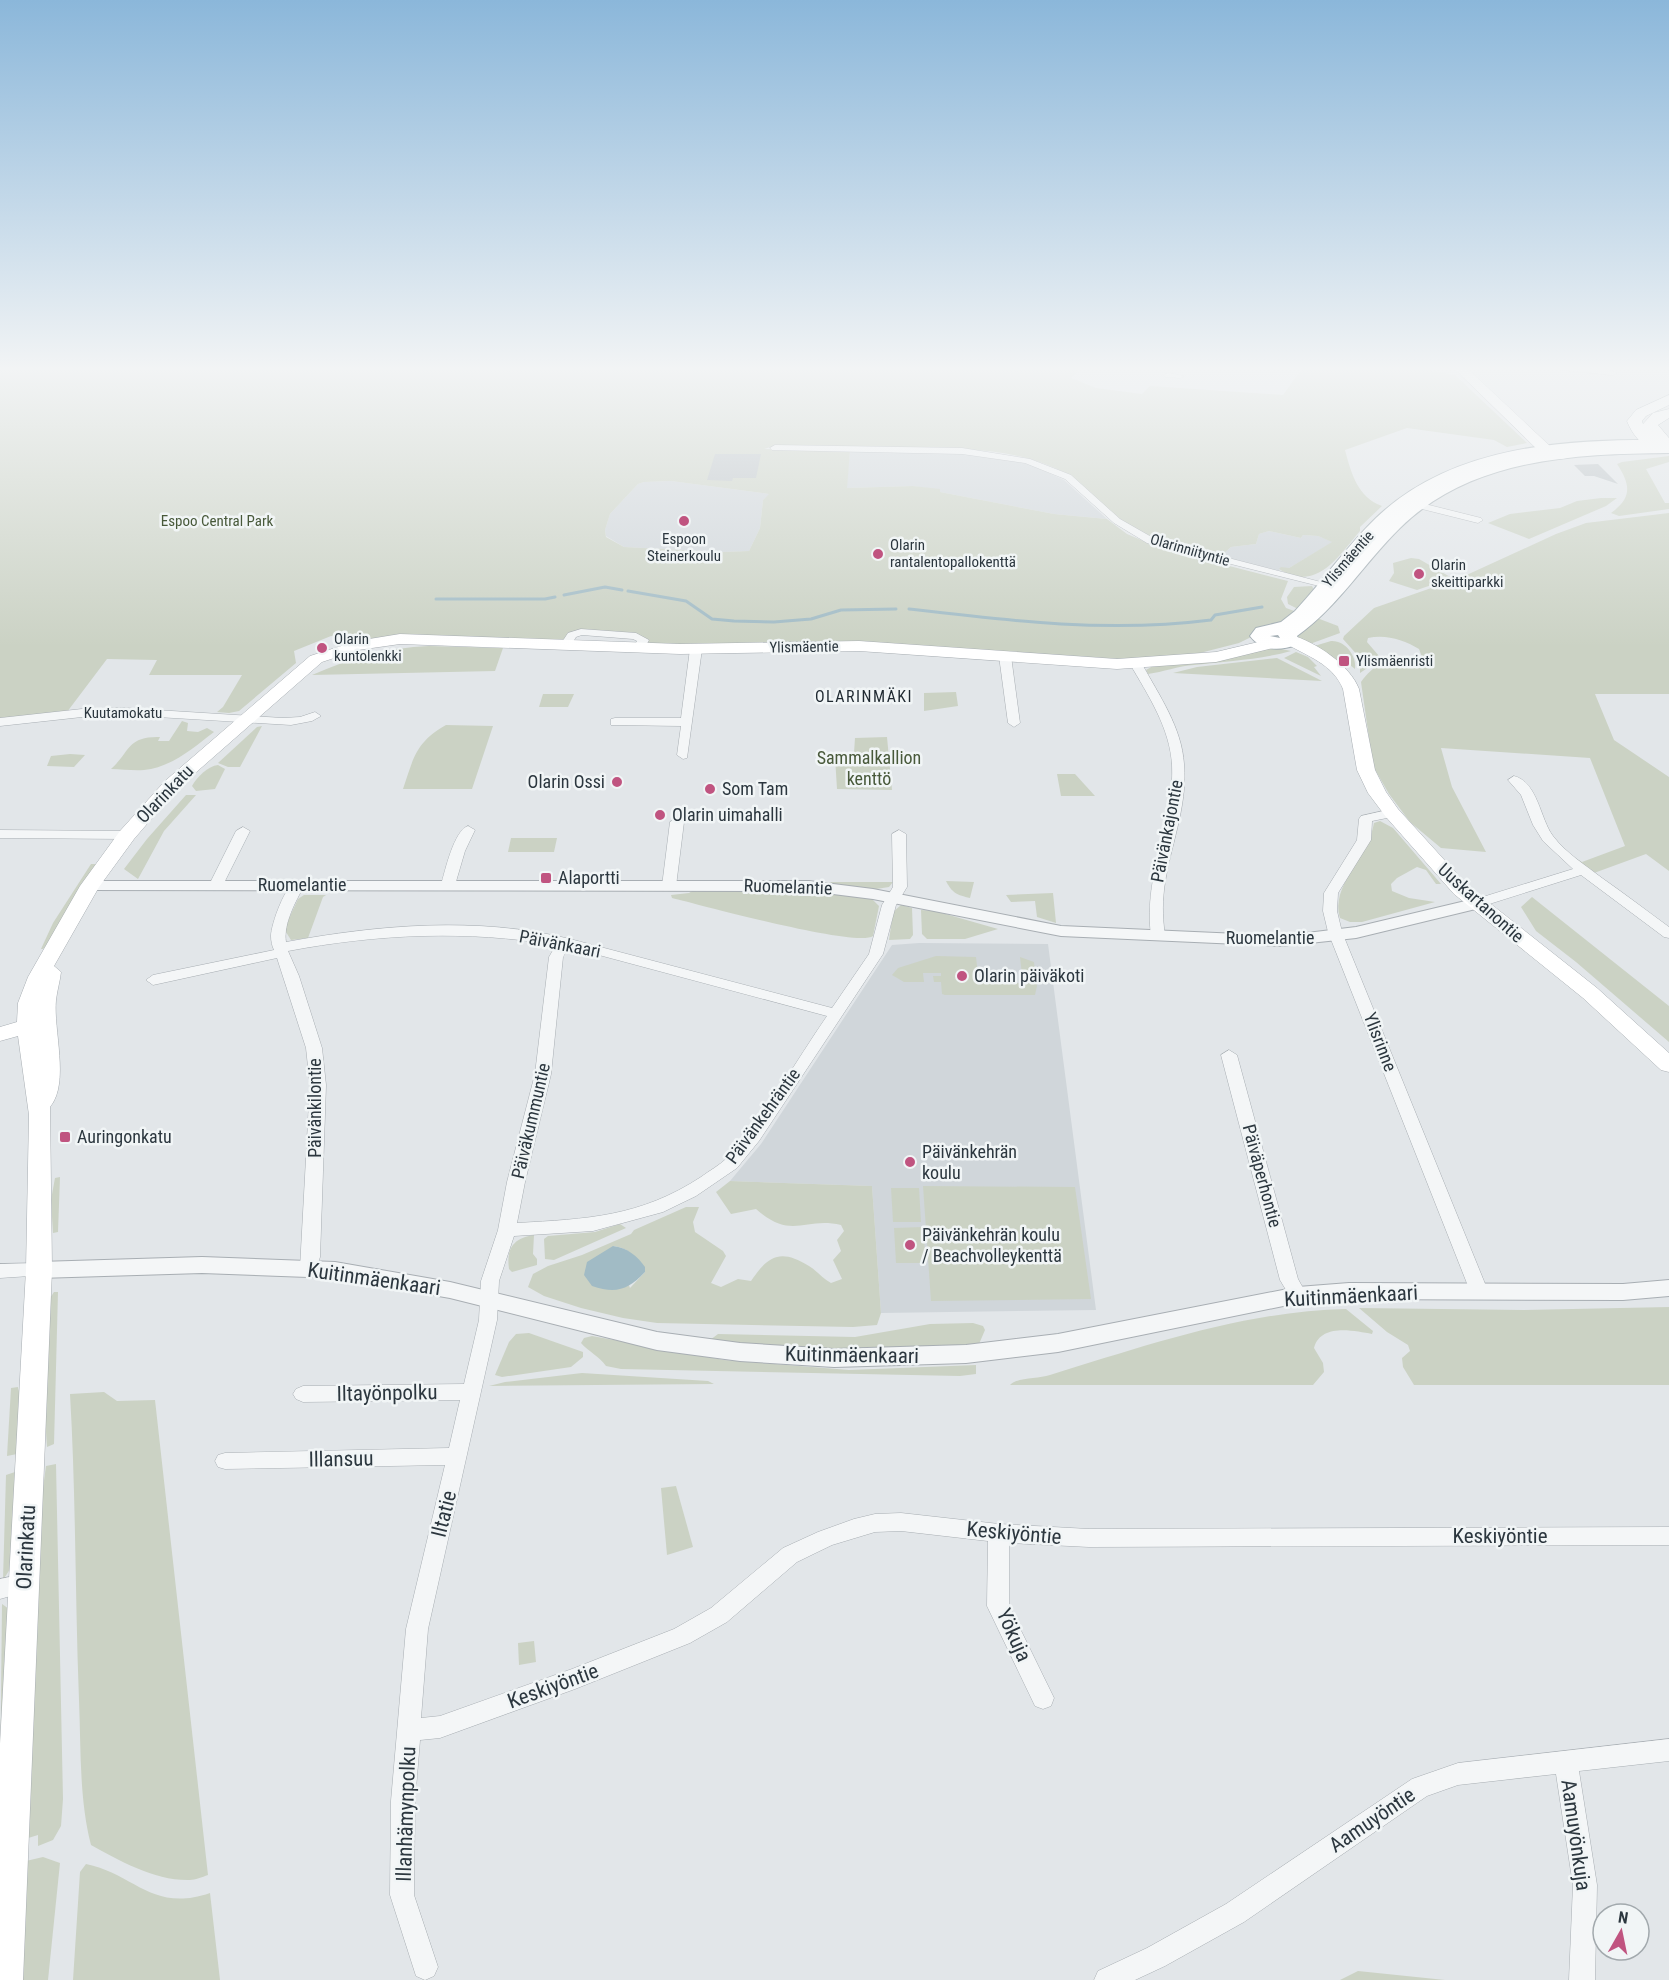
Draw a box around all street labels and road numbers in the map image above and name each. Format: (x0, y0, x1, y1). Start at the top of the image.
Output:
street label: Ylismäentie (1318, 527, 1378, 591)
street label: Olarinniityntie (1148, 530, 1232, 570)
street label: Ylismäentie (769, 637, 839, 657)
street label: Kuutamokatu (84, 704, 162, 722)
street label: Olarinkatu (132, 760, 197, 827)
street label: Päivänkajontie (1146, 778, 1187, 884)
street label: Uuskartanontie (1434, 859, 1528, 947)
street label: Ruomelantie (258, 874, 346, 895)
street label: Ruomelantie (743, 874, 833, 899)
street label: Päivänkaari (518, 925, 603, 962)
street label: Ruomelantie (1226, 927, 1314, 948)
street label: Ylisrinne (1360, 1009, 1401, 1074)
street label: Päivänkilontie (304, 1058, 325, 1158)
street label: Päiväkummuntie (507, 1061, 554, 1181)
street label: Päivänkehräntie (721, 1064, 804, 1168)
street label: Päiväperhontie (1239, 1122, 1286, 1230)
street label: Kuitinmäenkaari (306, 1258, 442, 1300)
street label: Kuitinmäenkaari (1283, 1281, 1419, 1311)
street label: Kuitinmäenkaari (785, 1342, 919, 1368)
street label: Iltayönpolku (336, 1380, 438, 1406)
street label: Illansuu (308, 1446, 374, 1472)
street label: Iltatie (427, 1488, 461, 1540)
street label: Olarinkatu (12, 1504, 40, 1590)
street label: Keskiyöntie (966, 1517, 1063, 1549)
street label: Keskiyöntie (1452, 1524, 1548, 1548)
street label: Yökuja (992, 1605, 1036, 1665)
street label: Keskiyöntie (504, 1658, 602, 1714)
street label: Illanhämynpolku (392, 1746, 420, 1882)
street label: Aamuyönkuja (1556, 1778, 1596, 1892)
street label: Aamuyöntie (1325, 1782, 1420, 1857)

